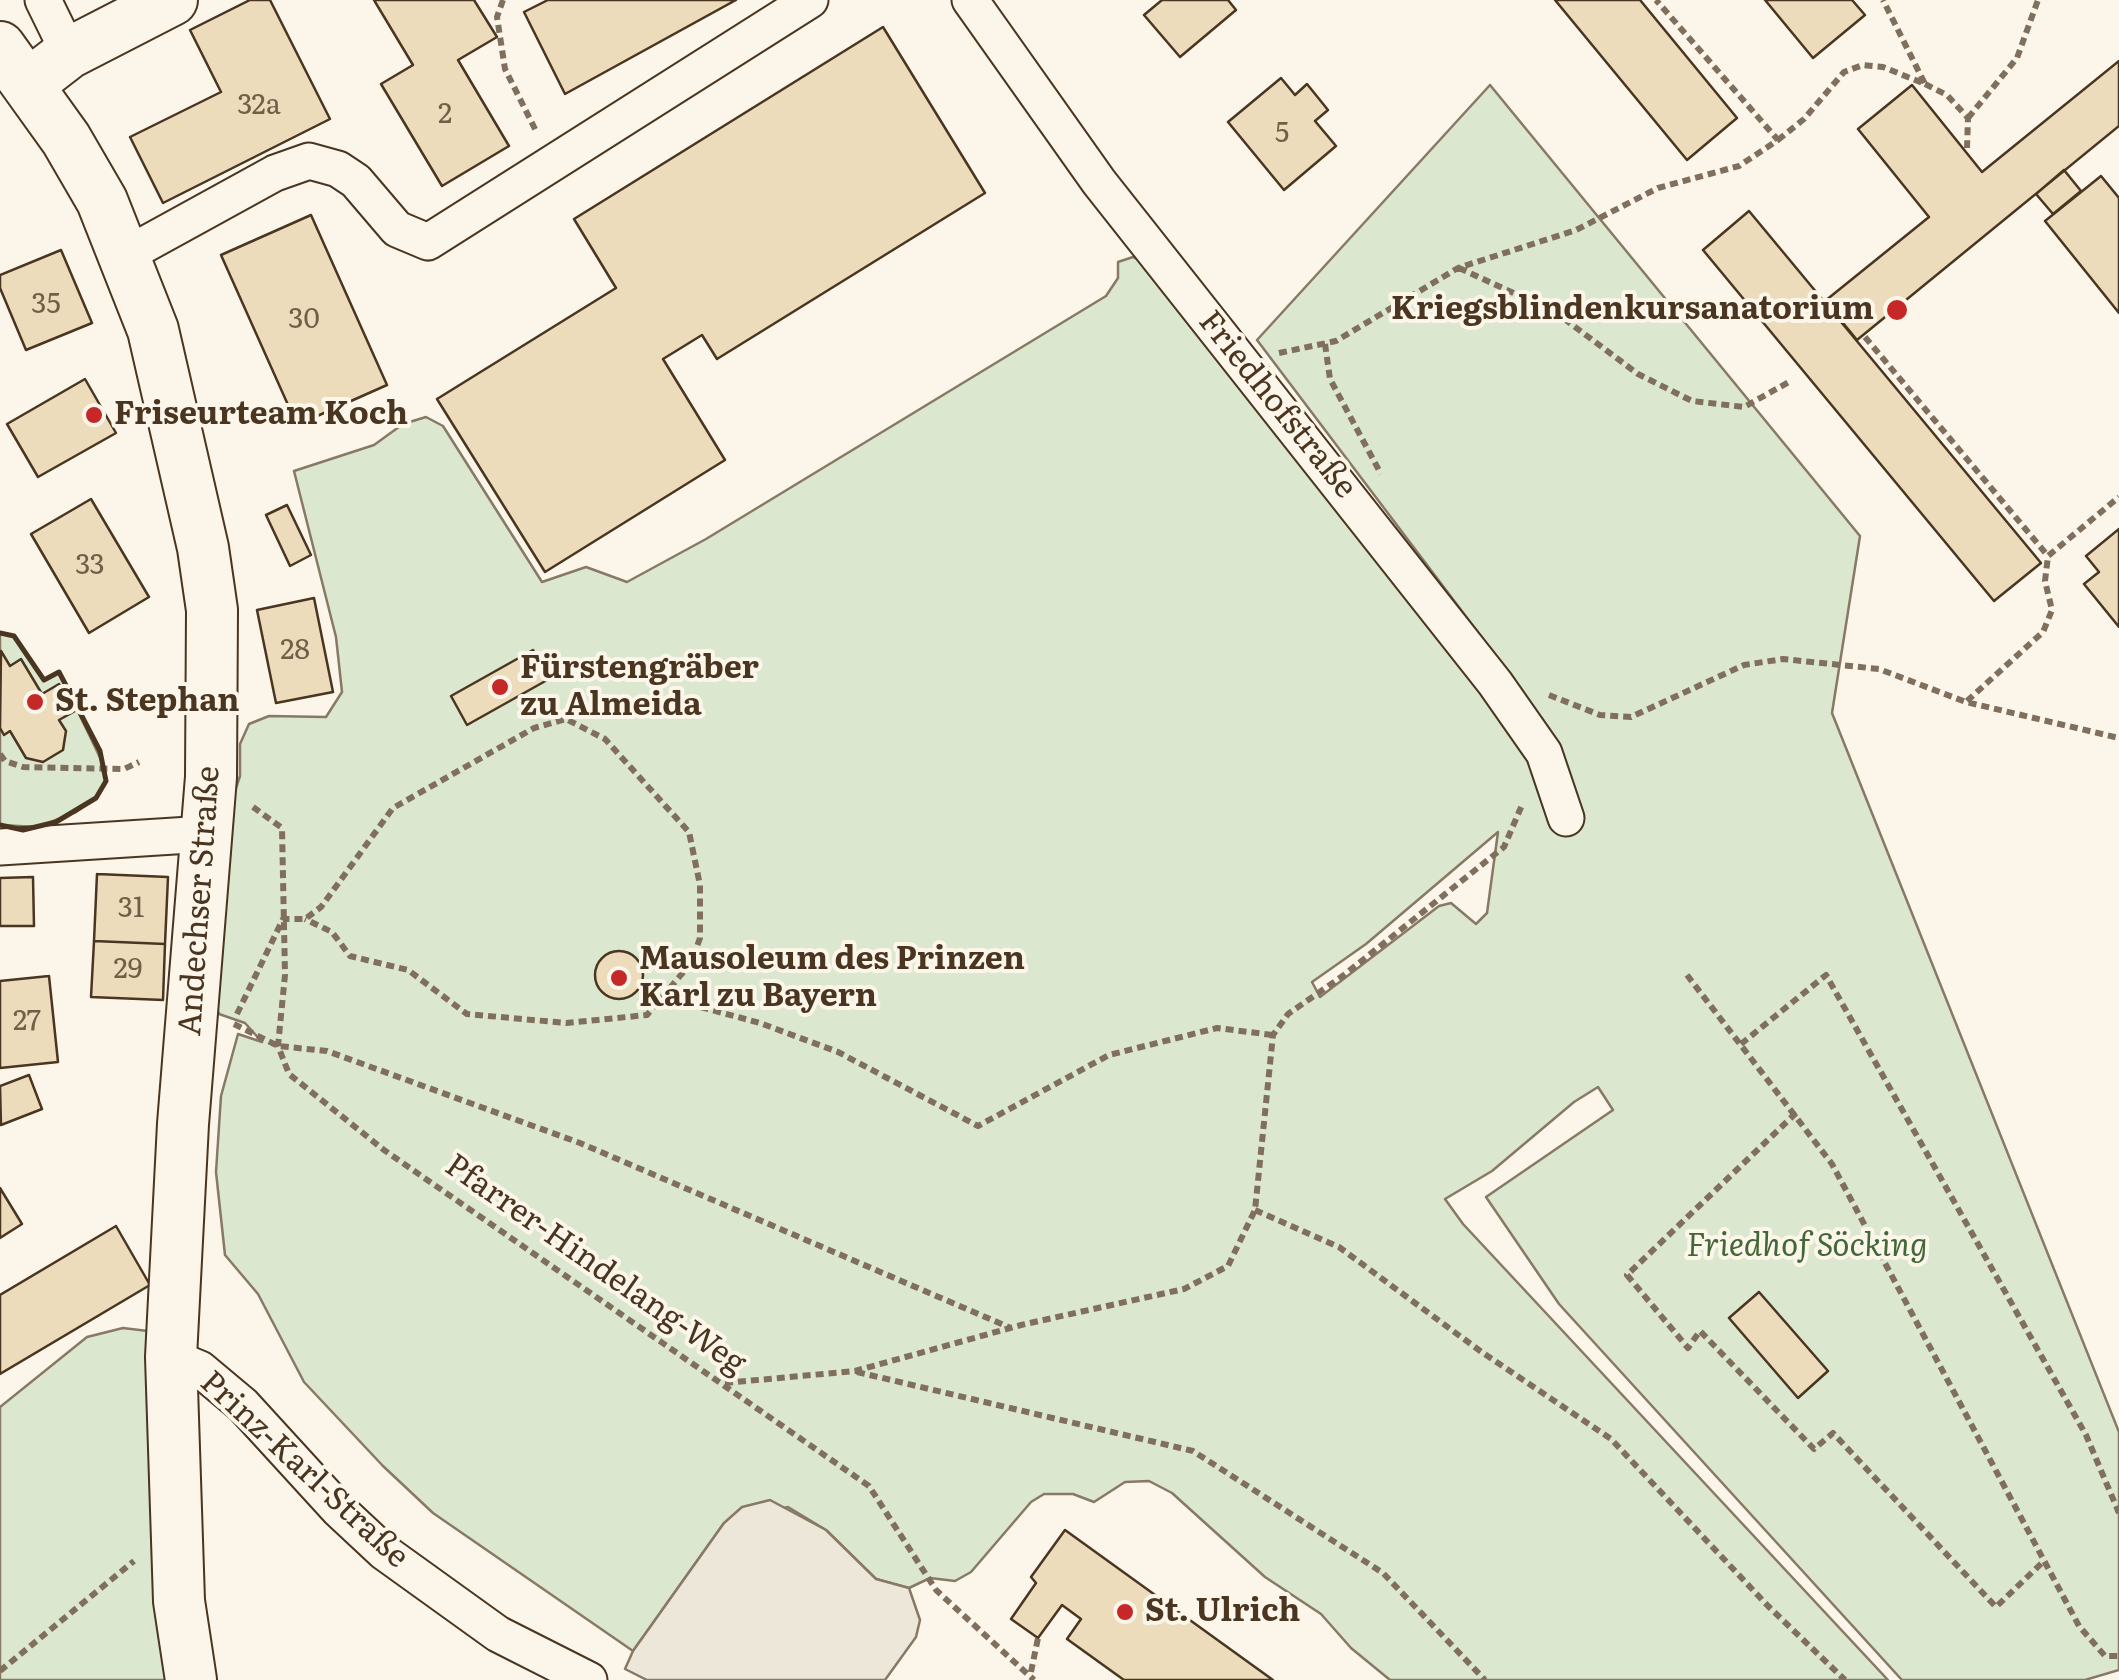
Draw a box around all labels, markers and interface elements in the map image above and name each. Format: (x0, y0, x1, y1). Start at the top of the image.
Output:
house number: 32a (237, 89, 281, 123)
house number: 2 (438, 98, 452, 132)
house number: 5 (1275, 117, 1289, 151)
house number: 35 (31, 288, 61, 322)
place label: Kriegsblindenkursanatorium (1391, 291, 1874, 329)
marker: Kriegsblindenkursanatorium (1884, 297, 1910, 323)
house number: 30 (288, 303, 320, 337)
street label: Friedhofstraße (1190, 304, 1364, 506)
place label: Friseurteam Koch (114, 396, 408, 434)
marker: Friseurteam Koch (83, 404, 105, 426)
house number: 33 (75, 549, 105, 583)
house number: 28 (280, 634, 310, 668)
place label: Fürstengräber zu Almeida (520, 650, 759, 725)
marker: Fürstengräber zu Almeida (489, 676, 511, 698)
place label: St. Stephan (55, 683, 240, 721)
marker: St. Stephan (24, 691, 46, 713)
street label: Andechser Straße (171, 765, 229, 1037)
house number: 31 (118, 892, 144, 926)
place label: Mausoleum des Prinzen Karl zu Bayern (639, 941, 1025, 1016)
house number: 29 (114, 953, 142, 987)
marker: Mausoleum des Prinzen Karl zu Bayern (608, 967, 630, 989)
house number: 27 (13, 1005, 41, 1039)
street label: Pfarrer-Hindelang-Weg (437, 1147, 753, 1383)
park label: Friedhof Söcking (1686, 1228, 1928, 1266)
street label: Prinz-Karl-Straße (192, 1364, 416, 1576)
place label: St. Ulrich (1145, 1593, 1300, 1631)
marker: St. Ulrich (1114, 1601, 1136, 1623)

